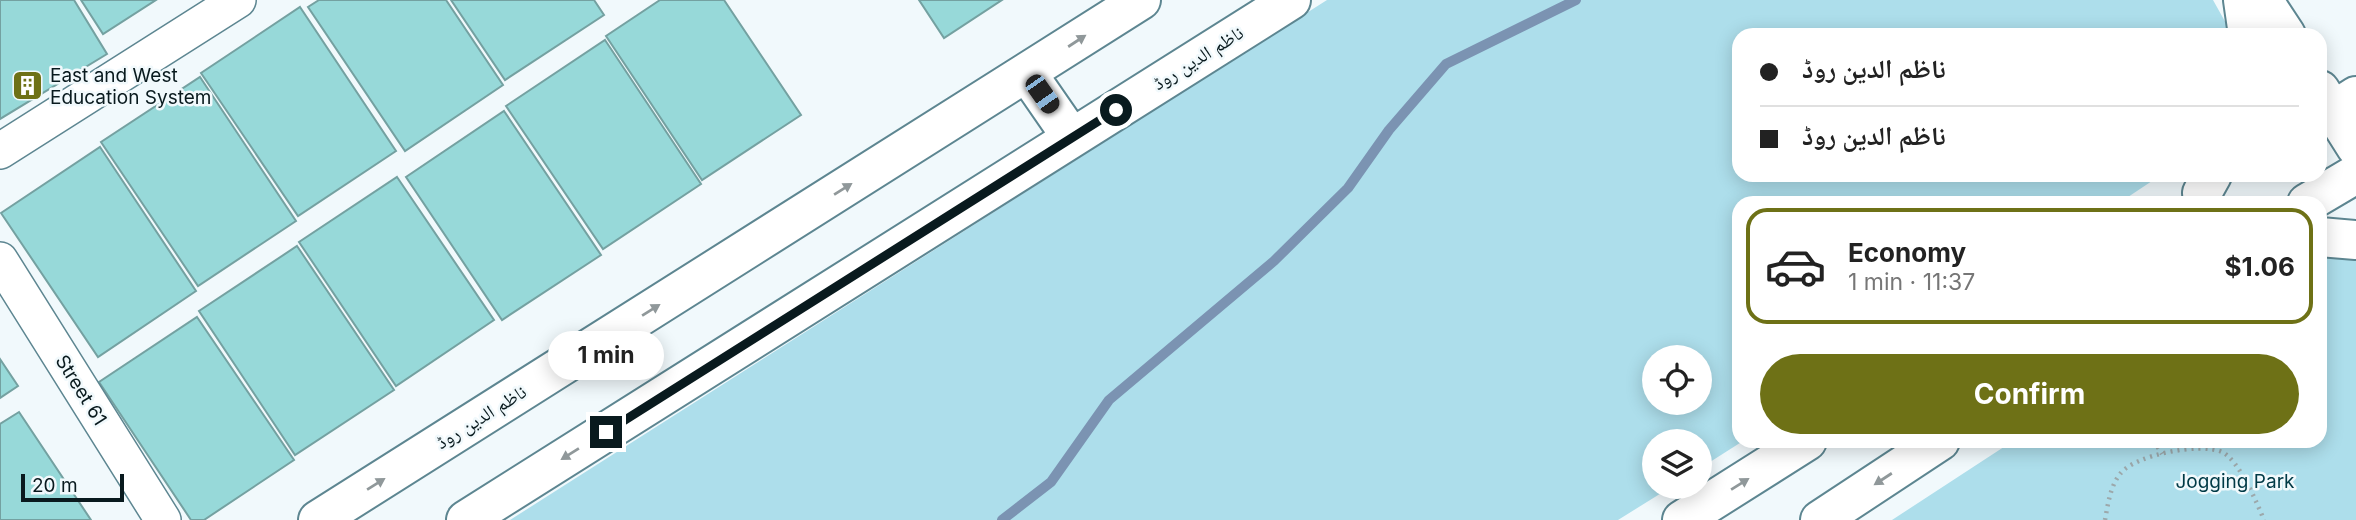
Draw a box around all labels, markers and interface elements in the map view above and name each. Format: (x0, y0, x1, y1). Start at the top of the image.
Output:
street label: ناظم الدین روڈ (1148, 21, 1248, 96)
one-way arrow (1068, 34, 1086, 48)
text: ناظم الدین روڈ (1802, 53, 1946, 84)
place label: East and West Education System (50, 64, 211, 109)
building icon: East and West Education System (10, 69, 44, 103)
car (1022, 71, 1063, 117)
route start (1100, 94, 1132, 126)
text: ناظم الدین روڈ (1802, 120, 1946, 151)
one-way arrow (834, 182, 853, 195)
icon: car (1764, 235, 1827, 298)
text: Economy (1848, 237, 1966, 268)
text: $1.06 (2224, 251, 2295, 282)
text: 1 min · 11:37 (1848, 268, 1975, 296)
one-way arrow (641, 304, 661, 317)
callout: 1 min (548, 330, 664, 380)
text: 1 min (578, 341, 634, 369)
map controls (1642, 345, 1712, 499)
button: locate (1642, 345, 1712, 415)
street label: Street 61 (50, 351, 112, 429)
button: Confirm (1760, 354, 2299, 434)
street label: ناظم الدین روڈ (431, 380, 531, 455)
route end (590, 416, 622, 448)
button: layers (1642, 429, 1712, 499)
one-way arrow (560, 448, 580, 461)
park label: Jogging Park (2175, 470, 2295, 493)
scale bar (21, 471, 124, 503)
one-way arrow (1873, 472, 1893, 485)
text: 20 m (32, 474, 78, 497)
one-way arrow (366, 477, 385, 490)
one-way arrow (1730, 477, 1749, 490)

